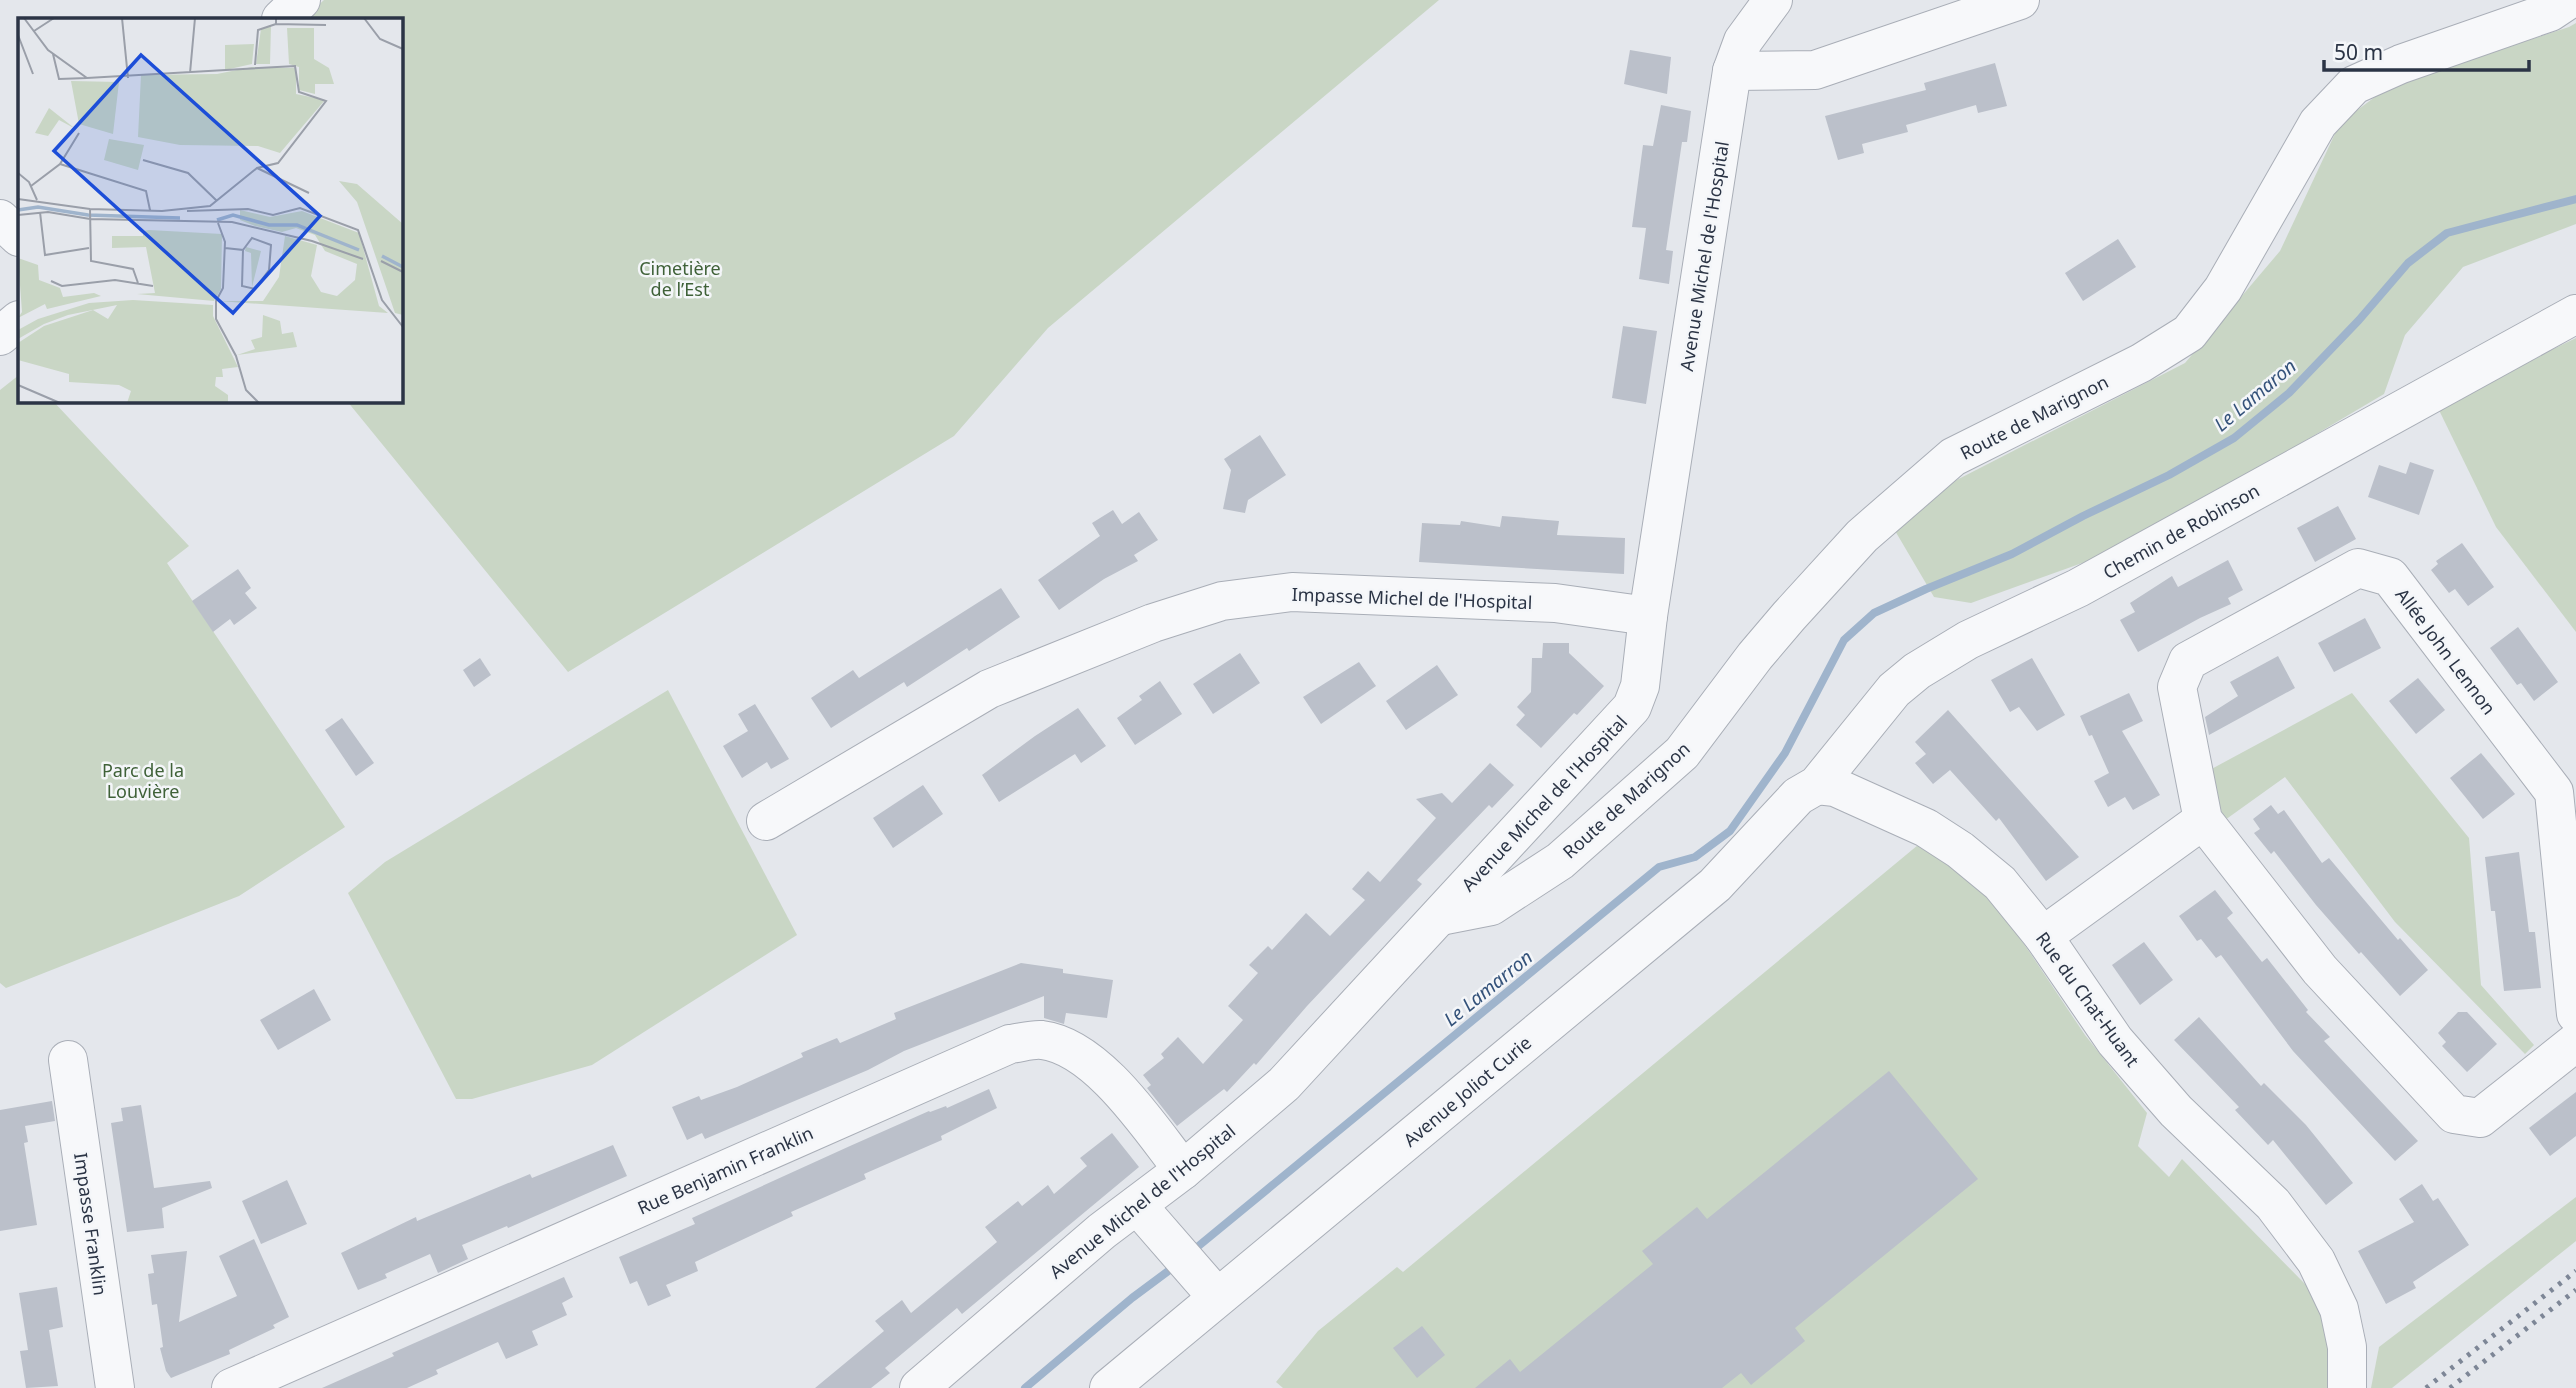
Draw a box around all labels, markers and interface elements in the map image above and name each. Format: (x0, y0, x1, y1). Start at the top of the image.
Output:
inset map (18, 18, 402, 402)
scale bar (2324, 28, 2529, 72)
text: 50 m (2334, 38, 2383, 66)
street label: Avenue Michel de l'Hospital (1674, 139, 1734, 373)
park label: Cimetière de l’Est (639, 256, 721, 301)
water label: Le Lamaron (2208, 353, 2302, 437)
street label: Route de Marignon (1956, 369, 2112, 465)
street label: Chemin de Robinson (2098, 478, 2264, 584)
street label: Impasse Michel de l'Hospital (1291, 582, 1533, 614)
street label: Allée John Lennon (2391, 583, 2501, 719)
street label: Avenue Michel de l'Hospital (1456, 710, 1632, 896)
street label: Route de Marignon (1557, 736, 1695, 864)
park label: Parc de la Louvière (102, 758, 184, 803)
street label: Rue du Chat-Huant (2031, 927, 2145, 1072)
water label: Le Lamarron (1438, 944, 1538, 1032)
street label: Avenue Joliot Curie (1398, 1030, 1536, 1152)
street label: Avenue Michel de l'Hospital (1044, 1119, 1240, 1283)
street label: Rue Benjamin Franklin (633, 1120, 817, 1220)
street label: Impasse Franklin (69, 1151, 113, 1297)

